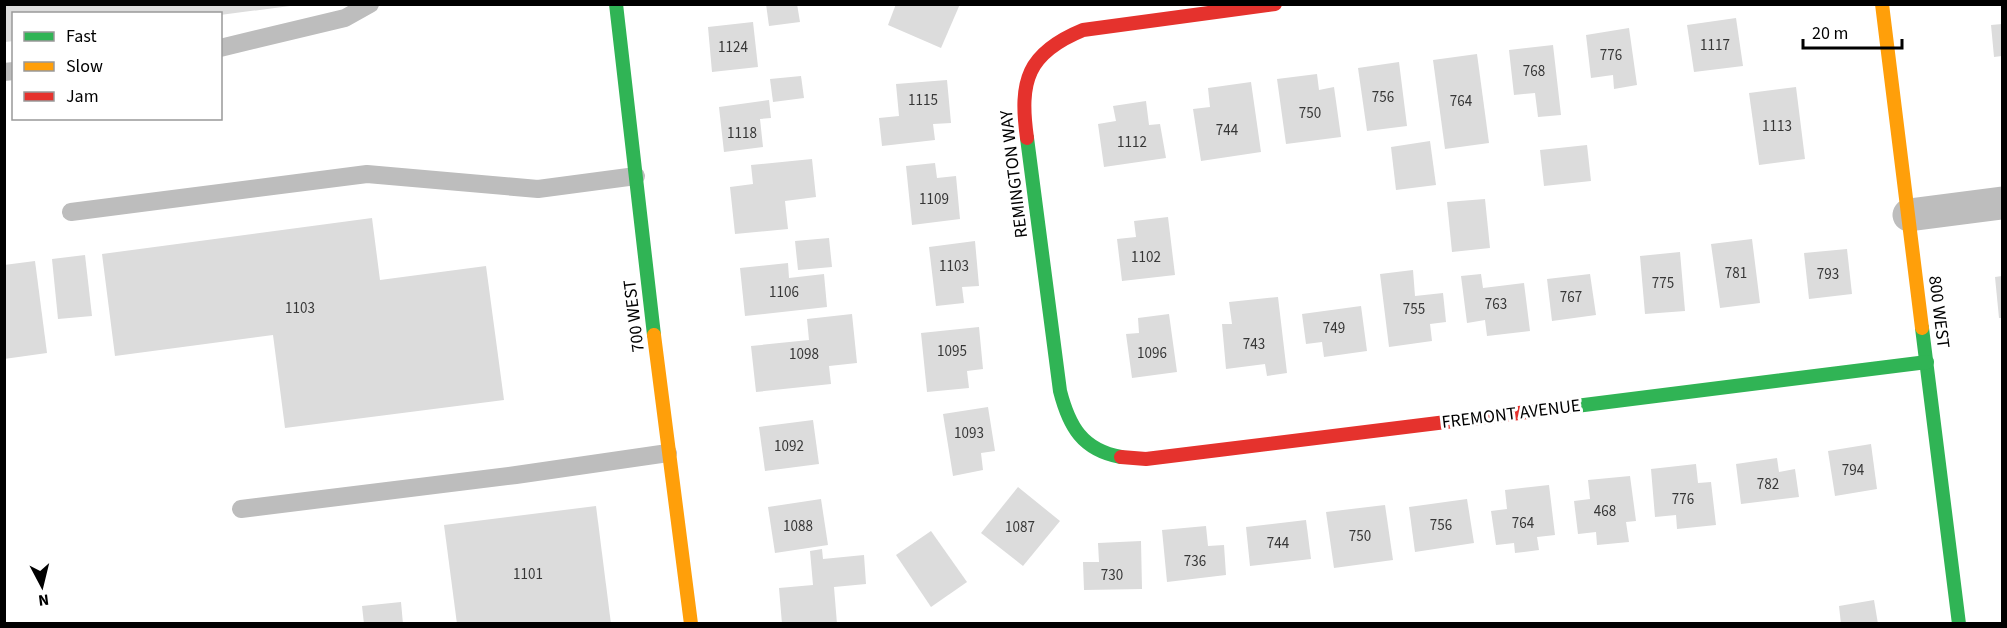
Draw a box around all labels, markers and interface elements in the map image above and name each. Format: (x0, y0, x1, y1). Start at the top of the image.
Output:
legend (12, 12, 222, 120)
scale bar (1803, 12, 1902, 50)
text: 20 m (1812, 21, 1848, 46)
text: Fast (66, 24, 97, 49)
house number: 1117 (1700, 35, 1730, 56)
house number: 1124 (718, 37, 748, 58)
house number: 776 (1600, 45, 1622, 66)
text: Slow (66, 54, 103, 79)
house number: 768 (1523, 61, 1545, 82)
text: Jam (66, 84, 99, 109)
house number: 756 (1372, 87, 1394, 108)
house number: 1115 (908, 90, 938, 111)
house number: 764 (1450, 91, 1473, 112)
house number: 750 (1299, 103, 1321, 124)
street label: REMINGTON WAY (994, 108, 1034, 239)
house number: 1113 (1762, 116, 1792, 137)
house number: 744 (1216, 120, 1239, 141)
house number: 1118 (727, 123, 757, 144)
house number: 1112 (1117, 132, 1147, 153)
house number: 1109 (919, 189, 949, 210)
house number: 1102 (1131, 247, 1161, 268)
house number: 1103 (939, 256, 969, 277)
house number: 781 (1725, 263, 1747, 284)
house number: 793 (1817, 264, 1839, 285)
house number: 775 (1652, 273, 1674, 294)
street label: 800 WEST (1922, 274, 1956, 350)
street label: 700 WEST (617, 278, 651, 354)
house number: 1106 (769, 282, 799, 303)
house number: 767 (1560, 287, 1582, 308)
house number: 763 (1485, 294, 1507, 315)
house number: 1103 (285, 298, 315, 319)
house number: 755 (1403, 299, 1425, 320)
house number: 749 (1323, 318, 1345, 339)
house number: 743 (1243, 334, 1265, 355)
house number: 1095 (937, 341, 967, 362)
house number: 1096 (1137, 343, 1167, 364)
house number: 1098 (789, 344, 819, 365)
street label: FREMONT AVENUE (1440, 393, 1582, 435)
house number: 1093 (954, 423, 984, 444)
house number: 1092 (774, 436, 804, 457)
house number: 794 (1842, 460, 1865, 481)
house number: 782 (1757, 474, 1779, 495)
house number: 776 (1672, 489, 1694, 510)
house number: 468 (1594, 501, 1616, 522)
house number: 764 (1512, 513, 1535, 534)
house number: 756 (1430, 515, 1452, 536)
house number: 1088 (783, 516, 813, 537)
house number: 1087 (1005, 517, 1035, 538)
house number: 750 (1349, 526, 1371, 547)
house number: 744 (1267, 533, 1290, 554)
house number: 736 (1184, 551, 1206, 572)
north arrow (12, 556, 72, 616)
house number: 1101 (513, 564, 543, 585)
house number: 730 (1101, 565, 1123, 586)
text: N (37, 588, 50, 611)

